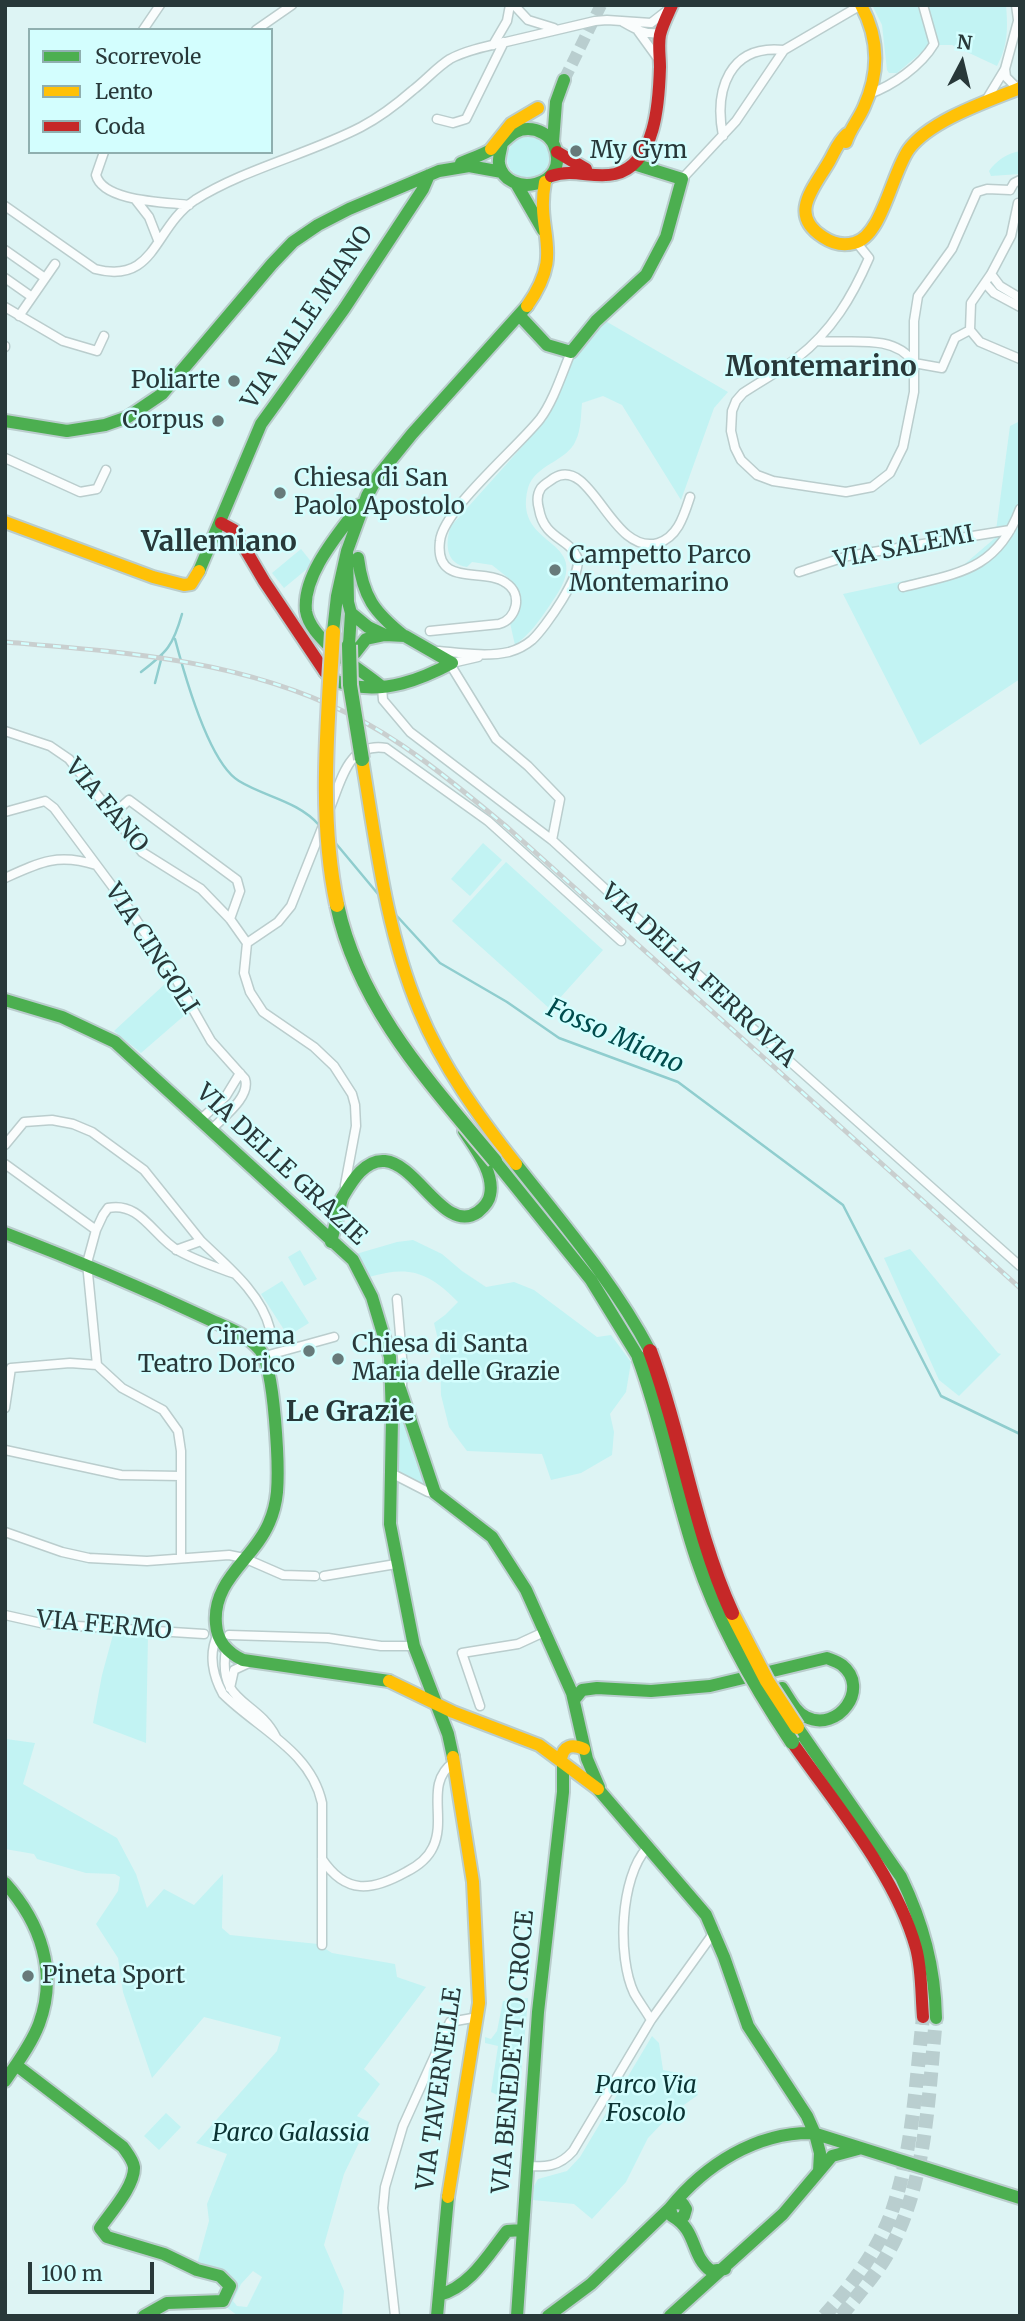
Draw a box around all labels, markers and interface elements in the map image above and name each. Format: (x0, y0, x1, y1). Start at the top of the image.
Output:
legend (28, 28, 273, 154)
north arrow (927, 28, 997, 98)
text: N (956, 29, 973, 55)
text: Scorrevole (95, 43, 201, 70)
text: Lento (95, 78, 153, 105)
text: Coda (95, 113, 145, 140)
place label: My Gym (590, 137, 687, 165)
marker: My Gym (568, 143, 584, 159)
street label: VIA VALLE MIANO (236, 221, 380, 415)
district label: Montemarino (725, 351, 917, 385)
place label: Poliarte (131, 367, 220, 395)
marker: Poliarte (226, 373, 242, 389)
place label: Corpus (122, 407, 204, 435)
marker: Corpus (210, 413, 226, 429)
place label: Chiesa di San Paolo Apostolo (294, 465, 465, 521)
marker: Chiesa di San Paolo Apostolo (272, 485, 288, 501)
street label: VIA SALEMI (832, 520, 976, 576)
district label: Vallemiano (141, 526, 297, 560)
place label: Campetto Parco Montemarino (569, 542, 751, 598)
marker: Campetto Parco Montemarino (547, 562, 563, 578)
street label: VIA FANO (59, 753, 153, 859)
street label: VIA CINGOLI (98, 878, 204, 1020)
street label: VIA DELLA FERROVIA (595, 878, 801, 1074)
water label: Fosso Miano (542, 993, 688, 1081)
street label: VIA DELLE GRAZIE (190, 1079, 372, 1251)
place label: Cinema Teatro Dorico (138, 1323, 295, 1379)
place label: Chiesa di Santa Maria delle Grazie (352, 1331, 560, 1387)
marker: Cinema Teatro Dorico (301, 1343, 317, 1359)
marker: Chiesa di Santa Maria delle Grazie (330, 1351, 346, 1367)
district label: Le Grazie (286, 1396, 414, 1430)
street label: VIA FERMO (35, 1606, 173, 1646)
street label: VIA BENEDETTO CROCE (487, 1909, 541, 2195)
place label: Pineta Sport (42, 1962, 185, 1990)
marker: Pineta Sport (20, 1968, 36, 1984)
street label: VIA TAVERNELLE (411, 1986, 469, 2192)
park label: Parco Via Foscolo (595, 2072, 697, 2128)
park label: Parco Galassia (212, 2120, 370, 2148)
scale bar (32, 2248, 158, 2292)
text: 100 m (41, 2260, 103, 2287)

